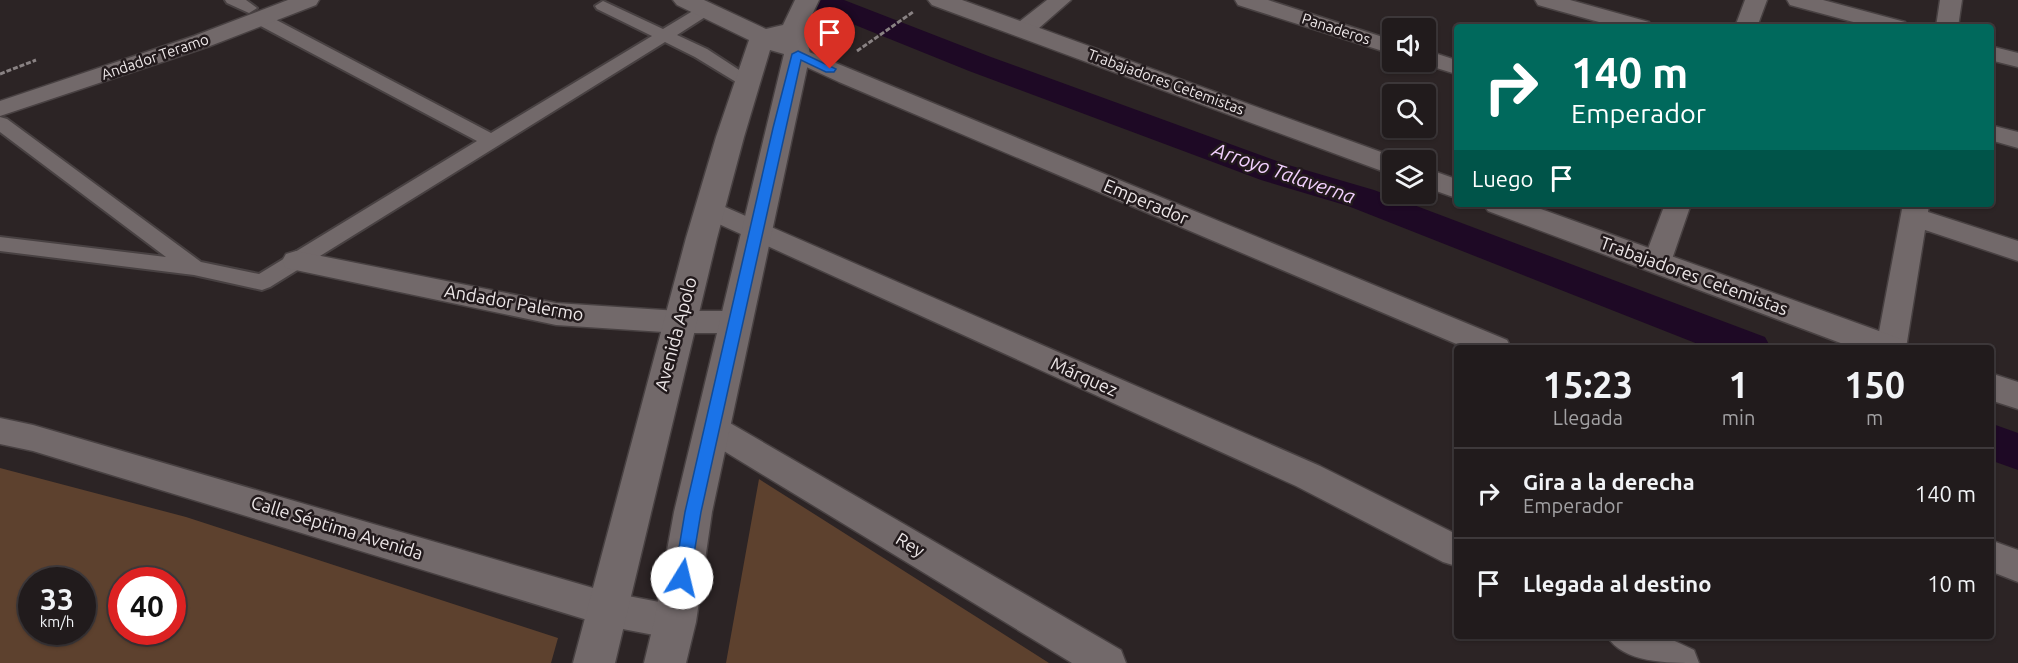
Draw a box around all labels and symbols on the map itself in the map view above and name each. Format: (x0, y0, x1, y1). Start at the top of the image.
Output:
pin (804, 7, 855, 69)
street label: Panaderos (1300, 9, 1372, 48)
street label: Andador Teramo (99, 30, 211, 83)
street label: Trabajadores Cetemistas (1086, 45, 1247, 118)
water label: Arroyo Talaverna (1209, 137, 1359, 208)
street label: Emperador (1101, 174, 1192, 228)
street label: Trabajadores Cetemistas (1598, 232, 1791, 318)
street label: Avenida Apolo (650, 275, 700, 393)
street label: Andador Palermo (443, 280, 585, 324)
street label: Márquez (1048, 353, 1121, 400)
street label: Calle Séptima Avenida (249, 491, 426, 563)
street label: Rey (893, 528, 929, 561)
position arrow (650, 546, 714, 610)
speed limit sign: 40 (108, 567, 186, 645)

